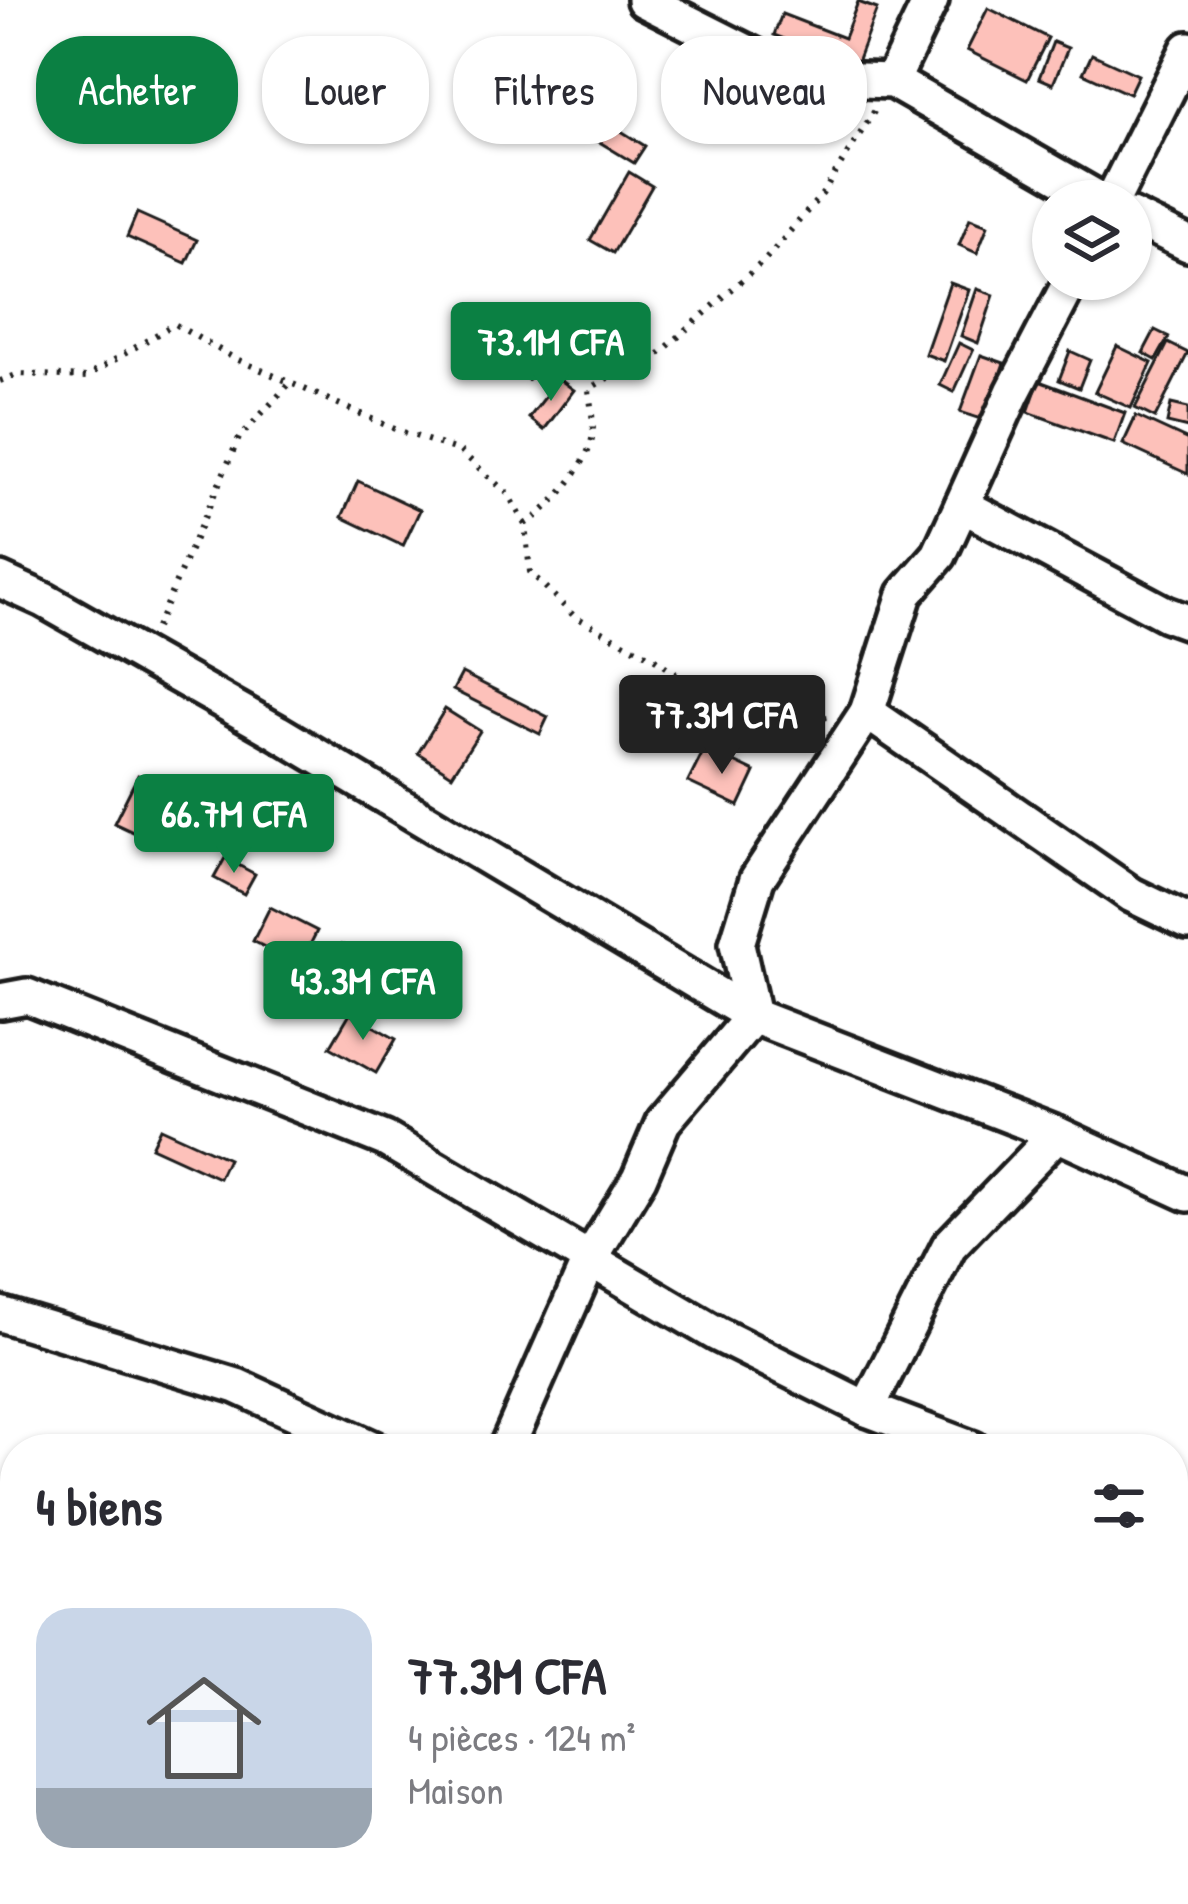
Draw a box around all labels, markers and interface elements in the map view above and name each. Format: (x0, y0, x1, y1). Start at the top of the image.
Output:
chip: Acheter (36, 36, 238, 144)
chip: Louer (262, 36, 429, 144)
chip: Filtres (453, 36, 637, 144)
chip: Nouveau (661, 36, 867, 144)
map controls (1032, 180, 1152, 300)
button: layers (1032, 180, 1152, 300)
pin: 73.1M CFA (414, 302, 688, 404)
text: 73.1M CFA (478, 314, 624, 367)
pin: 77.3M CFA (585, 675, 859, 777)
text: 77.3M CFA (646, 687, 798, 740)
pin: 66.7M CFA (97, 774, 371, 876)
text: 66.7M CFA (161, 786, 307, 839)
pin: 43.3M CFA (226, 941, 500, 1043)
text: 43.3M CFA (290, 953, 436, 1006)
text: 4 biens (36, 1472, 162, 1541)
icon: filters (1086, 1473, 1152, 1539)
text: 77.3M CFA (408, 1641, 606, 1710)
icon: home (132, 1656, 276, 1800)
text: 4 pièces · 124 m² (408, 1710, 635, 1763)
text: Maison (408, 1763, 504, 1816)

